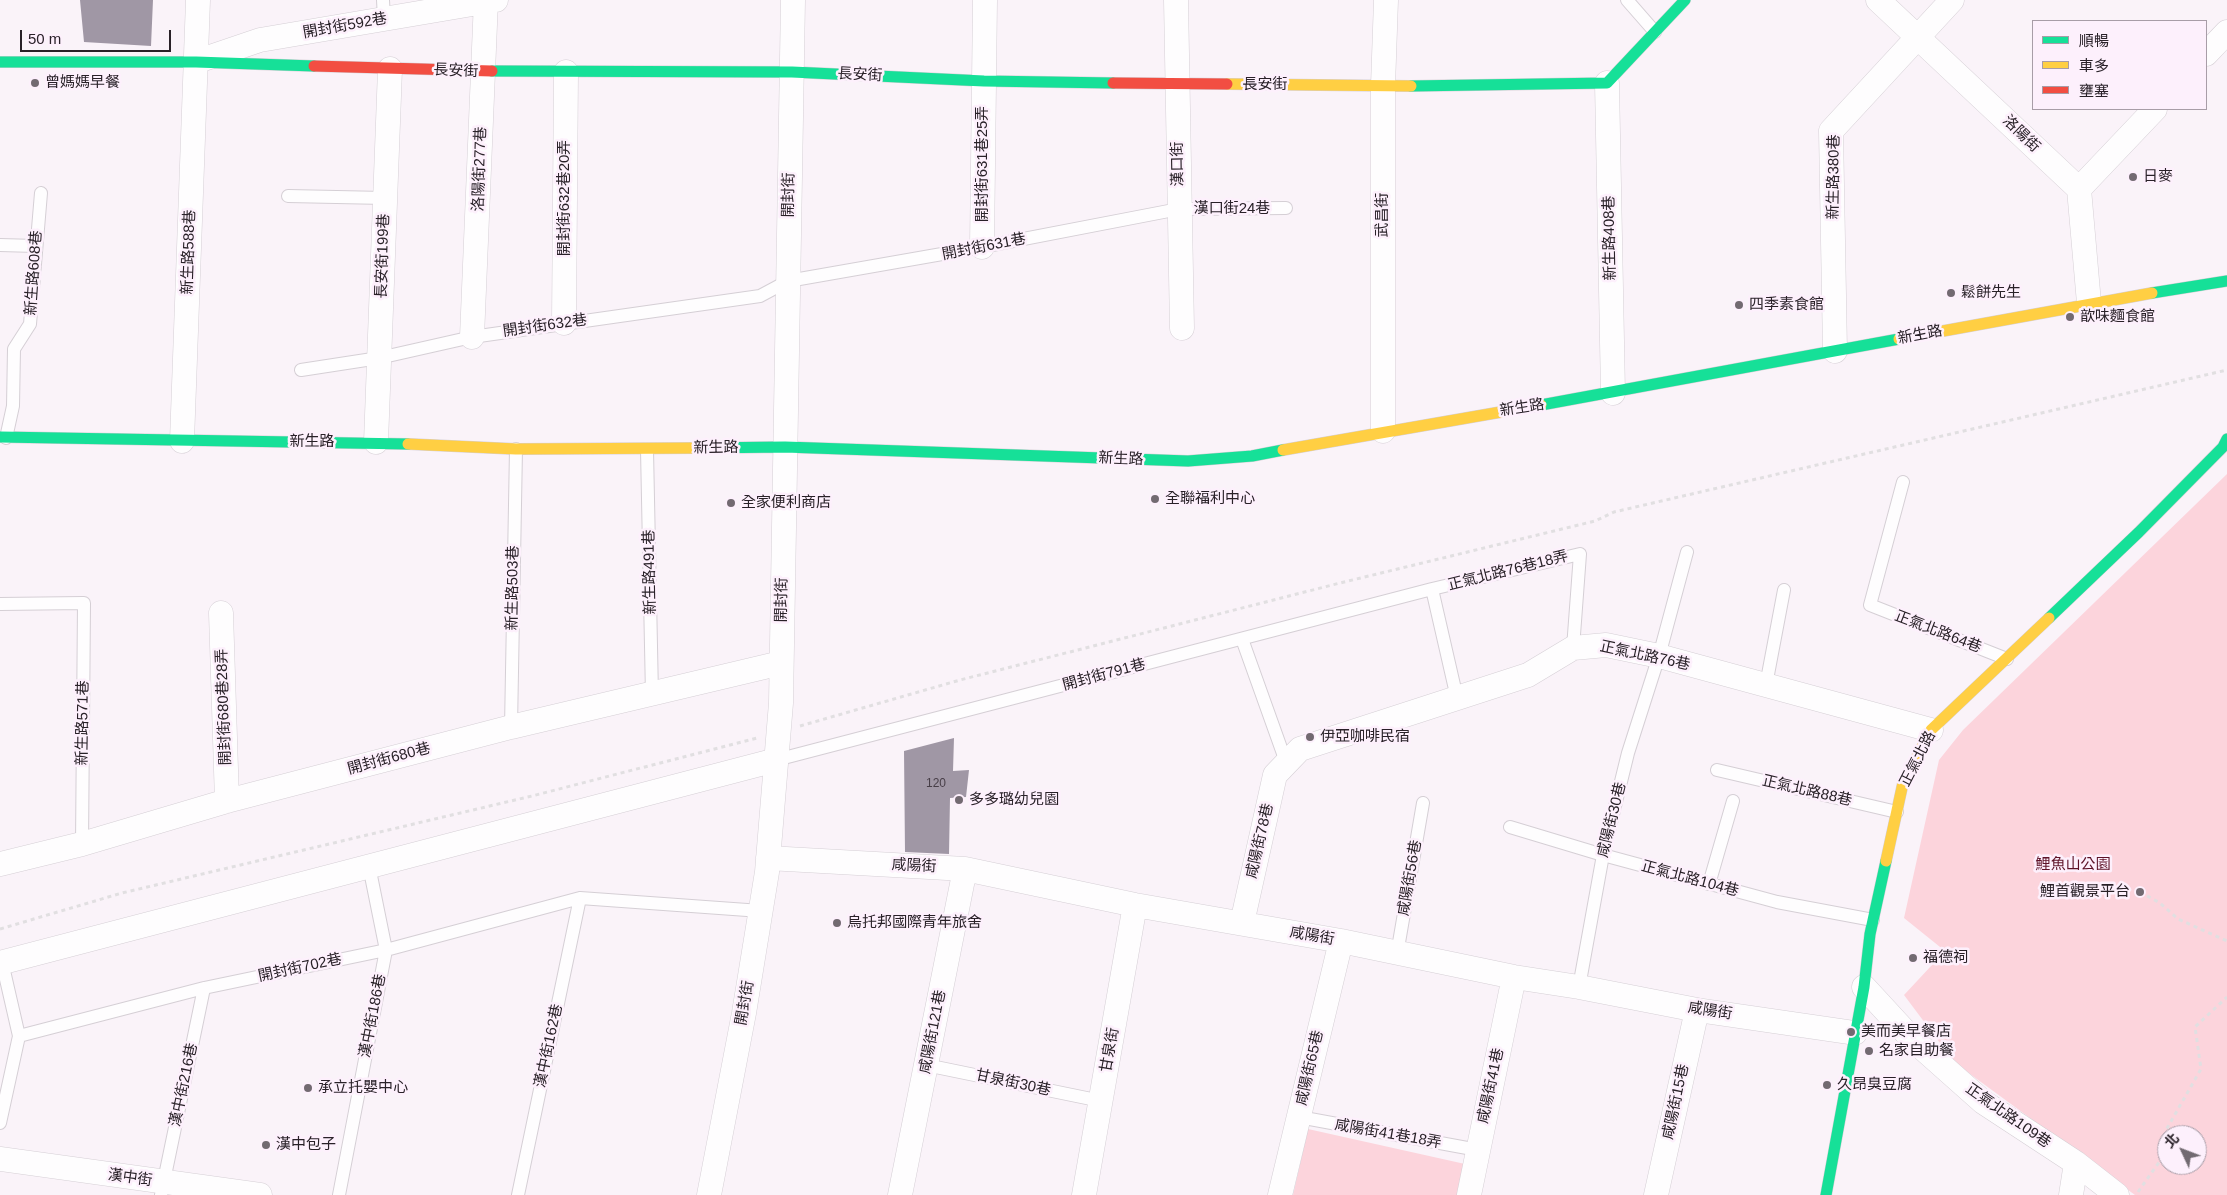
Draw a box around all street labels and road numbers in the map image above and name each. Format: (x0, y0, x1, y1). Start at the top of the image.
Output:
street label: 開封街592巷 (302, 10, 388, 42)
street label: 長安街 (433, 61, 479, 81)
street label: 長安街 (837, 65, 883, 85)
street label: 長安街 (1243, 76, 1287, 94)
street label: 開封街631巷25弄 (974, 106, 992, 222)
street label: 洛陽街 (1999, 112, 2043, 156)
street label: 洛陽街277巷 (470, 126, 490, 212)
street label: 新生路380巷 (1824, 134, 1844, 220)
street label: 開封街632巷20弄 (556, 140, 574, 256)
street label: 漢口街 (1169, 141, 1187, 187)
street label: 開封街 (780, 172, 798, 218)
street label: 武昌街 (1374, 193, 1392, 237)
street label: 新生路408巷 (1600, 195, 1620, 281)
street label: 漢口街24巷 (1194, 200, 1270, 218)
street label: 新生路588巷 (179, 209, 199, 295)
street label: 長安街199巷 (373, 213, 393, 299)
street label: 新生路608巷 (22, 230, 46, 316)
street label: 開封街631巷 (941, 230, 1027, 264)
street label: 開封街632巷 (502, 311, 588, 341)
street label: 新生路 (1896, 322, 1944, 348)
street label: 新生路 (1498, 396, 1546, 420)
street label: 新生路 (290, 433, 334, 451)
street label: 新生路 (693, 439, 739, 457)
street label: 新生路 (1098, 449, 1144, 469)
street label: 新生路491巷 (640, 529, 660, 615)
street label: 新生路503巷 (503, 545, 523, 631)
street label: 正氣北路76巷18弄 (1446, 547, 1570, 595)
street label: 開封街 (773, 577, 791, 623)
street label: 正氣北路64巷 (1892, 607, 1984, 657)
street label: 正氣北路76巷 (1598, 638, 1692, 674)
street label: 開封街680巷28弄 (213, 648, 235, 766)
street label: 開封街791巷 (1061, 655, 1147, 695)
street label: 新生路571巷 (73, 680, 93, 766)
street label: 正氣北路 (1896, 728, 1940, 790)
street label: 開封街680巷 (346, 739, 432, 779)
street label: 正氣北路88巷 (1760, 772, 1854, 810)
street label: 咸陽街30巷 (1594, 781, 1630, 859)
street label: 咸陽街78巷 (1243, 802, 1277, 880)
street label: 咸陽街56巷 (1394, 839, 1426, 917)
street label: 咸陽街 (891, 856, 937, 876)
street label: 正氣北路104巷 (1639, 857, 1741, 901)
street label: 咸陽街 (1288, 923, 1336, 949)
street label: 開封街702巷 (257, 950, 343, 986)
street label: 漢中街186巷 (356, 973, 390, 1059)
street label: 開封街 (732, 979, 758, 1027)
street label: 咸陽街121巷 (916, 989, 950, 1075)
street label: 咸陽街 (1686, 999, 1734, 1023)
street label: 漢中街162巷 (531, 1003, 567, 1089)
street label: 甘泉街 (1097, 1026, 1123, 1074)
street label: 咸陽街65巷 (1293, 1029, 1327, 1107)
street label: 漢中街216巷 (166, 1042, 202, 1128)
street label: 咸陽街41巷 (1474, 1047, 1508, 1125)
street label: 咸陽街15巷 (1659, 1063, 1693, 1141)
street label: 甘泉街30巷 (974, 1066, 1052, 1100)
street label: 正氣北路109巷 (1962, 1080, 2054, 1152)
street label: 咸陽街41巷18弄 (1333, 1116, 1443, 1152)
street label: 漢中街 (106, 1166, 154, 1190)

